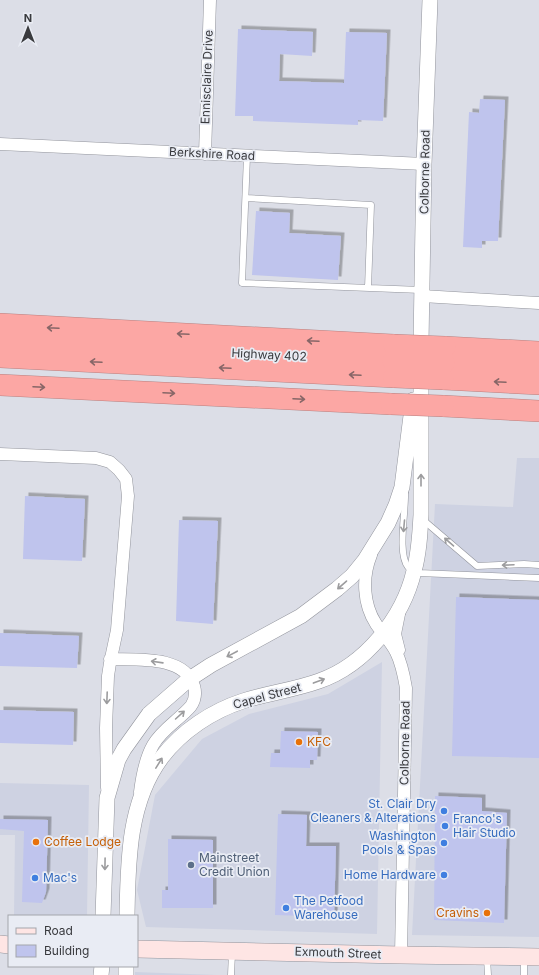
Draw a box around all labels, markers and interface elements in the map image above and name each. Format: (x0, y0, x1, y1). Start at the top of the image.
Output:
north arrow (8, 8, 48, 48)
text: N (24, 11, 32, 25)
street label: Ennisclaire Drive (197, 29, 216, 124)
street label: Colborne Road (416, 130, 433, 214)
street label: Berkshire Road (169, 144, 255, 163)
one-way arrow (47, 324, 60, 331)
one-way arrow (177, 331, 190, 338)
one-way arrow (307, 337, 320, 344)
street label: Highway 402 (231, 345, 307, 364)
one-way arrow (90, 358, 103, 365)
one-way arrow (219, 365, 232, 372)
one-way arrow (349, 371, 362, 378)
one-way arrow (494, 378, 507, 386)
one-way arrow (32, 383, 45, 390)
one-way arrow (162, 389, 175, 397)
one-way arrow (292, 396, 305, 403)
one-way arrow (417, 474, 425, 487)
one-way arrow (400, 519, 408, 532)
one-way arrow (444, 537, 455, 546)
one-way arrow (502, 561, 515, 569)
one-way arrow (337, 580, 347, 589)
one-way arrow (226, 651, 238, 658)
one-way arrow (151, 658, 164, 666)
one-way arrow (313, 676, 325, 684)
street label: Capel Street (231, 679, 303, 712)
one-way arrow (104, 691, 111, 704)
street label: Colborne Road (396, 701, 413, 785)
one-way arrow (175, 711, 186, 720)
place label: KFC (307, 734, 331, 749)
marker: KFC (294, 737, 304, 747)
one-way arrow (155, 757, 163, 769)
place label: St. Clair Dry Cleaners & Alterations (310, 796, 436, 825)
marker: St. Clair Dry Cleaners & Alterations (439, 806, 449, 816)
place label: Franco's Hair Studio (453, 811, 516, 840)
marker: Franco's Hair Studio (440, 821, 450, 831)
place label: Washington Pools & Spas (362, 828, 436, 857)
place label: Coffee Lodge (44, 834, 121, 849)
marker: Coffee Lodge (31, 837, 41, 847)
marker: Washington Pools & Spas (439, 838, 449, 848)
place label: Mainstreet Credit Union (199, 850, 270, 879)
one-way arrow (101, 857, 109, 870)
marker: Mainstreet Credit Union (186, 860, 196, 870)
place label: Home Hardware (344, 867, 436, 882)
place label: Mac's (43, 870, 77, 885)
marker: Home Hardware (439, 870, 449, 880)
marker: Mac's (30, 873, 40, 883)
place label: The Petfood Warehouse (294, 893, 363, 922)
marker: The Petfood Warehouse (281, 903, 291, 913)
place label: Cravins (436, 905, 479, 920)
marker: Cravins (482, 908, 492, 918)
legend (8, 915, 138, 967)
text: Road (44, 923, 73, 938)
text: Building (44, 943, 89, 958)
street label: Exmouth Street (294, 943, 382, 962)

